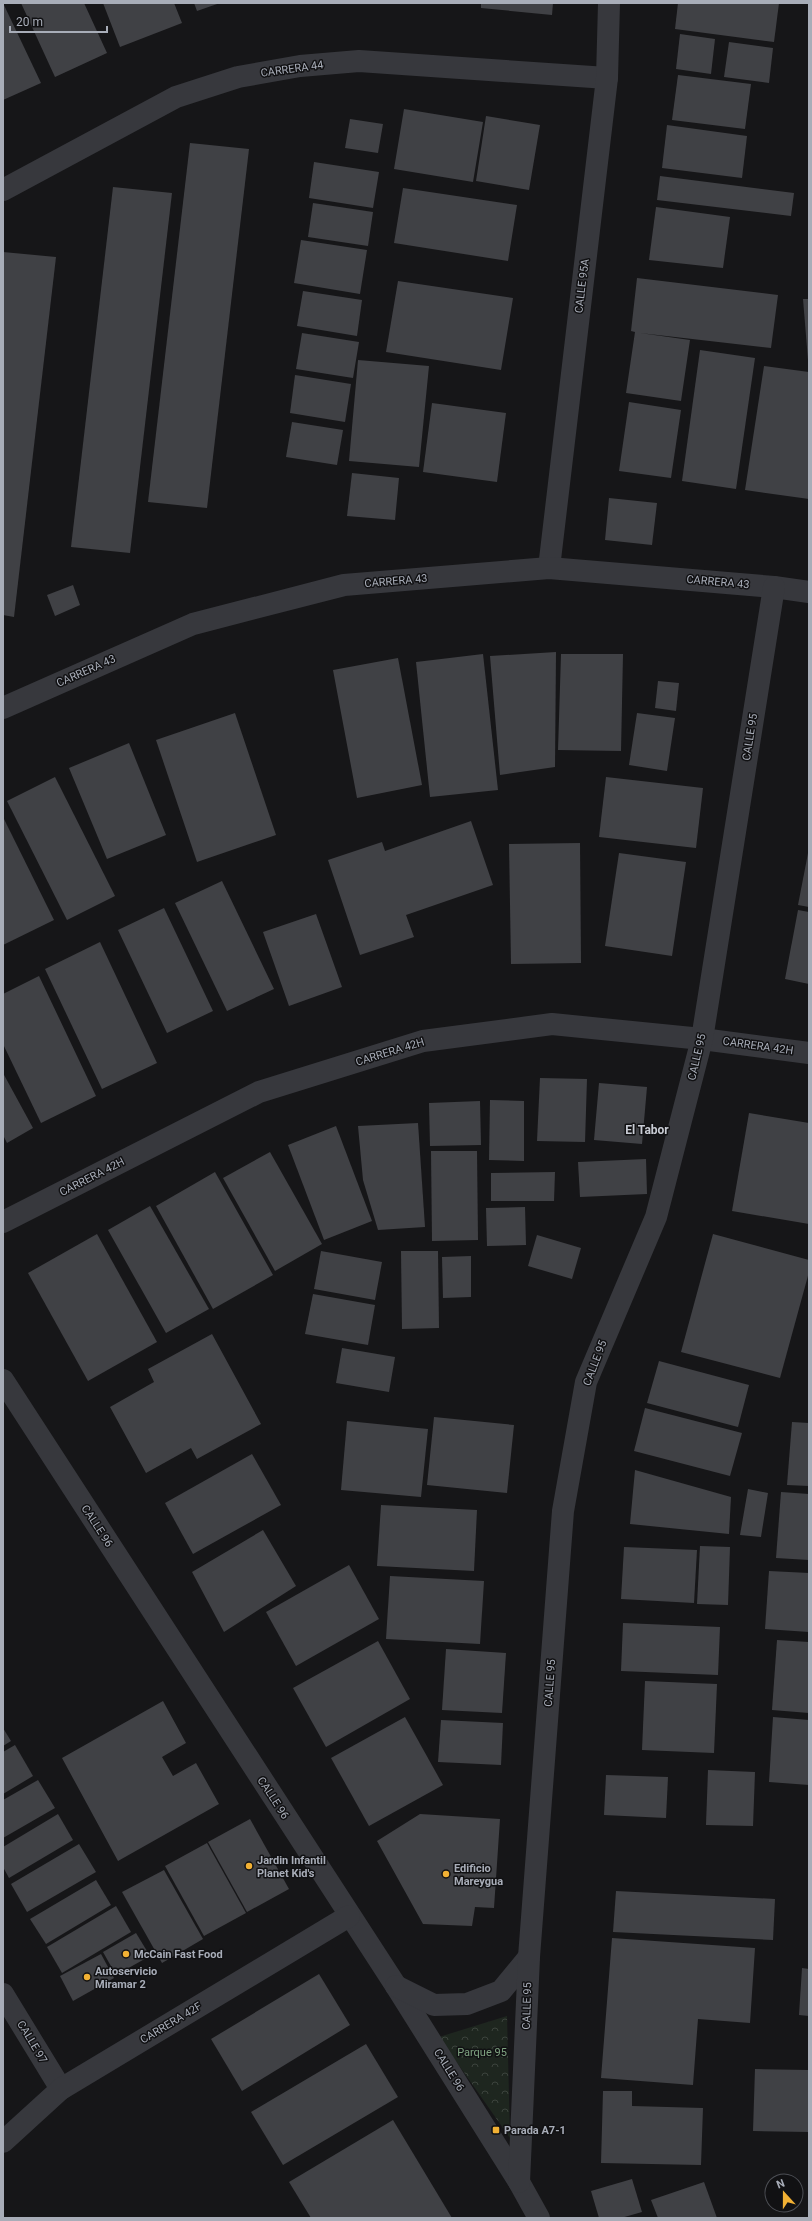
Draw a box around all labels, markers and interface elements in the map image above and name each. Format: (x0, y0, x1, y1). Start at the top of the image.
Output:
scale bar (10, 8, 107, 34)
text: 20 m (16, 15, 43, 29)
street label: CARRERA 44 (260, 58, 324, 80)
street label: CALLE 95A (572, 257, 592, 314)
street label: CARRERA 43 (364, 572, 428, 590)
street label: CARRERA 43 (686, 573, 750, 591)
street label: CARRERA 43 (54, 652, 118, 690)
street label: CALLE 95 (740, 713, 760, 761)
street label: CALLE 95 (685, 1032, 709, 1082)
street label: CARRERA 42H (354, 1035, 426, 1069)
street label: CARRERA 42H (722, 1035, 794, 1057)
district label: El Tabor (625, 1123, 669, 1137)
street label: CARRERA 42H (57, 1155, 127, 1199)
street label: CALLE 95 (580, 1338, 610, 1388)
street label: CALLE 96 (79, 1503, 115, 1549)
street label: CALLE 95 (542, 1659, 558, 1707)
street label: CALLE 96 (255, 1775, 291, 1821)
place label: Jardin Infantil Planet Kid's (257, 1854, 326, 1880)
marker: Jardin Infantil Planet Kid's (244, 1861, 254, 1871)
place label: Edificio Mareygua (454, 1862, 503, 1888)
marker: Edificio Mareygua (441, 1869, 451, 1879)
place label: McCain Fast Food (134, 1948, 223, 1961)
marker: McCain Fast Food (121, 1949, 131, 1959)
place label: Autoservicio Miramar 2 (95, 1965, 157, 1991)
marker: Autoservicio Miramar 2 (82, 1972, 92, 1982)
street label: CALLE 95 (520, 1982, 534, 2030)
street label: CARRERA 42F (138, 2000, 204, 2046)
street label: CALLE 97 (14, 2018, 50, 2066)
street label: CALLE 96 (431, 2046, 467, 2094)
park label: Parque 95 (457, 2046, 507, 2059)
place label: Parada A7-1 (504, 2124, 566, 2137)
marker: Parada A7-1 (491, 2125, 501, 2135)
north arrow (764, 2173, 804, 2213)
text: N (775, 2177, 787, 2192)

